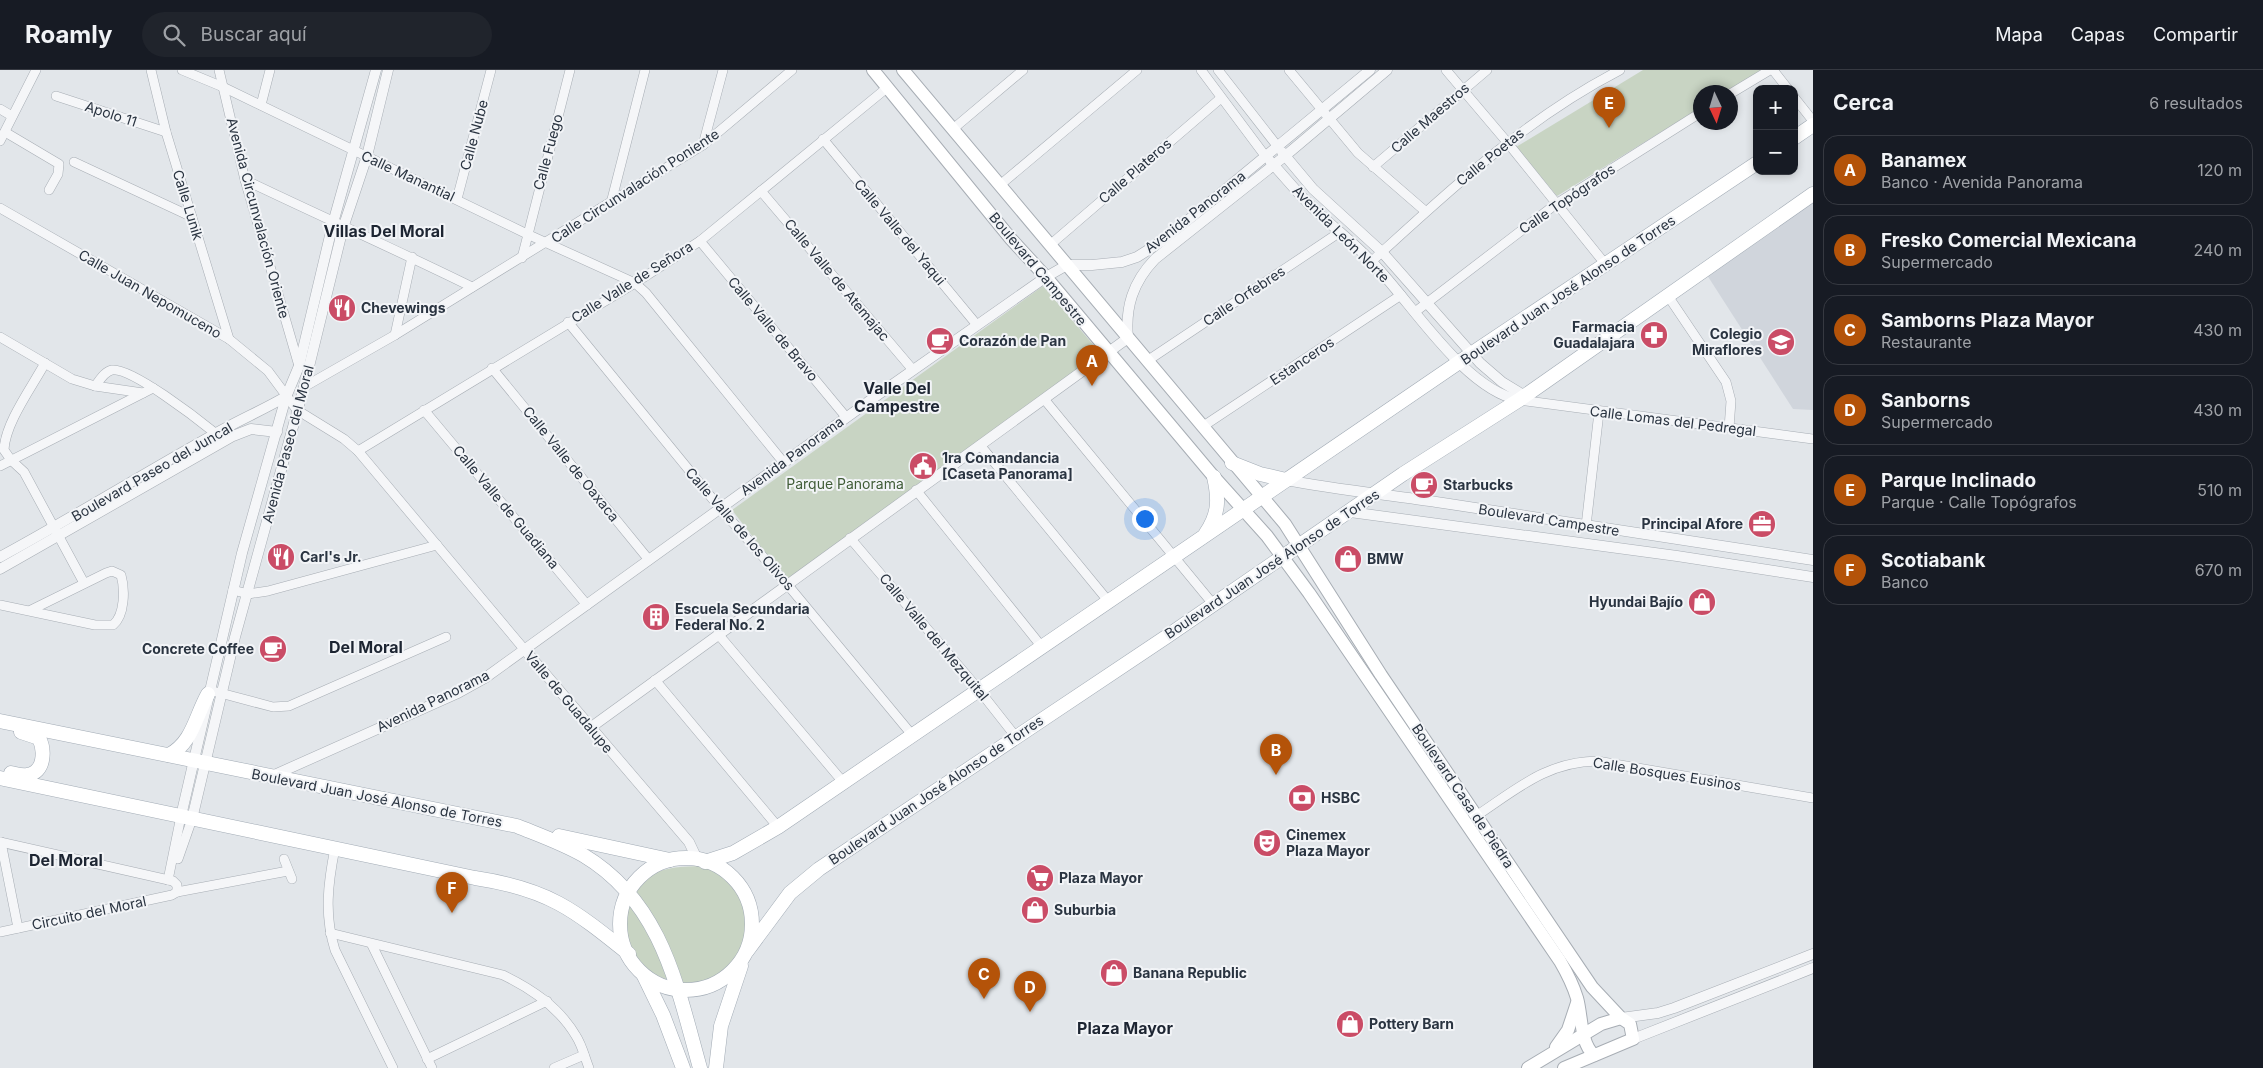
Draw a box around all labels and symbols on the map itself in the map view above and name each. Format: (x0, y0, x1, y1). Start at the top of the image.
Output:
street label: Calle Maestros (1387, 79, 1472, 156)
north arrow (1693, 85, 1738, 130)
pin: E (1593, 87, 1625, 128)
street label: Apolo 11 (83, 97, 139, 130)
street label: Calle Nube (456, 98, 491, 172)
street label: Calle Fuego (529, 112, 566, 192)
street label: Avenida Circunvalación Oriente (223, 116, 293, 320)
street label: Calle Poetas (1452, 124, 1527, 189)
street label: Calle Circunvalación Poniente (548, 125, 722, 246)
street label: Calle Plateros (1095, 134, 1174, 207)
street label: Calle Manantial (359, 146, 458, 205)
street label: Calle Topógrafos (1515, 160, 1618, 237)
street label: Avenida Panorama (1141, 167, 1248, 256)
street label: Calle Lunik (170, 168, 207, 242)
street label: Calle Valle del Yaqui (851, 175, 950, 288)
street label: Avenida León Norte (1289, 182, 1393, 286)
street label: Boulevard Campestre (986, 209, 1091, 329)
street label: Boulevard Juan José Alonso de Torres (1457, 211, 1678, 368)
street label: Calle Valle de Atemajac (781, 215, 894, 344)
district label: Villas Del Moral (324, 221, 444, 241)
street label: Calle Valle de Señora (568, 237, 696, 326)
street label: Calle Juan Nepomuceno (76, 246, 225, 342)
street label: Calle Orfebres (1199, 262, 1288, 329)
street label: Calle Valle de Bravo (725, 273, 822, 384)
restaurant icon: Chevewings (327, 293, 357, 323)
place label: Chevewings (361, 299, 446, 316)
place label: Farmacia Guadalajara (1553, 318, 1635, 351)
pharmacy icon: Farmacia Guadalajara (1639, 320, 1669, 350)
place label: Colegio Miraflores (1692, 325, 1762, 358)
cafe icon: Corazón de Pan (925, 326, 955, 356)
school or university icon: Colegio Miraflores (1766, 327, 1796, 357)
place label: Corazón de Pan (959, 332, 1066, 349)
street label: Estanceros (1266, 333, 1337, 388)
pin: A (1076, 345, 1108, 386)
street label: Avenida Paseo del Moral (258, 363, 317, 525)
district label: Valle Del Campestre (854, 378, 940, 416)
street label: Calle Lomas del Pedregal (1589, 402, 1757, 439)
street label: Calle Valle de Oaxaca (520, 403, 623, 525)
street label: Avenida Panorama (737, 413, 847, 499)
street label: Boulevard Paseo del Juncal (68, 418, 235, 525)
street label: Calle Valle de Guadiana (450, 442, 563, 572)
place label: 1ra Comandancia [Caseta Panorama] (942, 449, 1073, 482)
public building icon: 1ra Comandancia [Caseta Panorama] (908, 451, 938, 481)
street label: Calle Valle de los Olivos (682, 464, 798, 594)
cafe icon: Starbucks (1409, 470, 1439, 500)
park label: Parque Panorama (786, 475, 904, 492)
place label: Starbucks (1443, 476, 1513, 493)
street label: Boulevard Juan José Alonso de Torres (1161, 485, 1382, 642)
street label: Boulevard Campestre (1477, 500, 1621, 539)
your location (1132, 506, 1158, 532)
office icon: Principal Afore (1747, 509, 1777, 539)
place label: Principal Afore (1642, 515, 1743, 532)
restaurant icon: Carl's Jr. (266, 542, 296, 572)
shop icon: BMW (1333, 544, 1363, 574)
place label: Carl's Jr. (300, 548, 362, 565)
place label: BMW (1367, 550, 1404, 567)
street label: Calle Valle del Mezquital (876, 570, 993, 704)
shop icon: Hyundai Bajío (1687, 587, 1717, 617)
place label: Hyundai Bajío (1589, 593, 1683, 610)
place label: Escuela Secundaria Federal No. 2 (675, 600, 810, 633)
building icon: Escuela Secundaria Federal No. 2 (641, 602, 671, 632)
cafe icon: Concrete Coffee (258, 634, 288, 664)
district label: Del Moral (329, 637, 403, 657)
place label: Concrete Coffee (142, 640, 254, 657)
street label: Valle de Guadalupe (522, 647, 617, 756)
street label: Avenida Panorama (374, 666, 492, 735)
street label: Boulevard Juan José Alonso de Torres (825, 711, 1046, 868)
street label: Boulevard Casa de Piedra (1409, 720, 1518, 871)
pin: B (1260, 734, 1292, 775)
street label: Calle Bosques Eusinos (1592, 753, 1742, 794)
street label: Boulevard Juan José Alonso de Torres (250, 765, 504, 830)
bank icon: HSBC (1287, 783, 1317, 813)
place label: HSBC (1321, 789, 1360, 806)
place label: Cinemex Plaza Mayor (1286, 826, 1370, 859)
theatre icon: Cinemex Plaza Mayor (1252, 828, 1282, 858)
district label: Del Moral (29, 850, 103, 870)
supermarket icon: Plaza Mayor (1025, 863, 1055, 893)
place label: Plaza Mayor (1059, 869, 1143, 886)
pin: F (436, 872, 468, 913)
street label: Circuito del Moral (30, 892, 148, 933)
shop icon: Suburbia (1020, 895, 1050, 925)
place label: Suburbia (1054, 901, 1116, 918)
pin: C (968, 958, 1000, 999)
shop icon: Banana Republic (1099, 958, 1129, 988)
place label: Banana Republic (1133, 964, 1247, 981)
pin: D (1014, 971, 1046, 1012)
shop icon: Pottery Barn (1335, 1009, 1365, 1039)
place label: Pottery Barn (1369, 1015, 1454, 1032)
district label: Plaza Mayor (1077, 1018, 1173, 1038)

